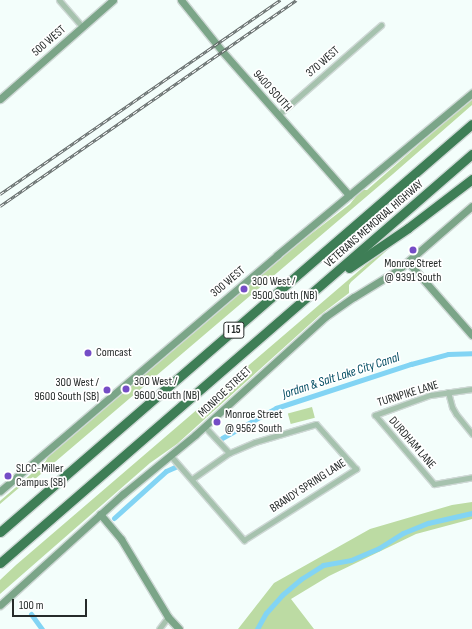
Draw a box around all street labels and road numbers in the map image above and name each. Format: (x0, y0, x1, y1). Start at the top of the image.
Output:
street label: 500 WEST (29, 22, 69, 60)
street label: 370 WEST (303, 44, 343, 80)
street label: 9400 SOUTH (250, 67, 294, 115)
street label: VETERANS MEMORIAL HIGHWAY (322, 177, 426, 271)
street label: 300 WEST (208, 264, 248, 300)
road number: I 15 (223, 321, 245, 339)
street label: MONROE STREET (195, 364, 255, 420)
street label: TURNPIKE LANE (376, 378, 440, 410)
street label: DURDHAM LANE (385, 414, 439, 472)
street label: BRANDY SPRING LANE (267, 456, 349, 516)

